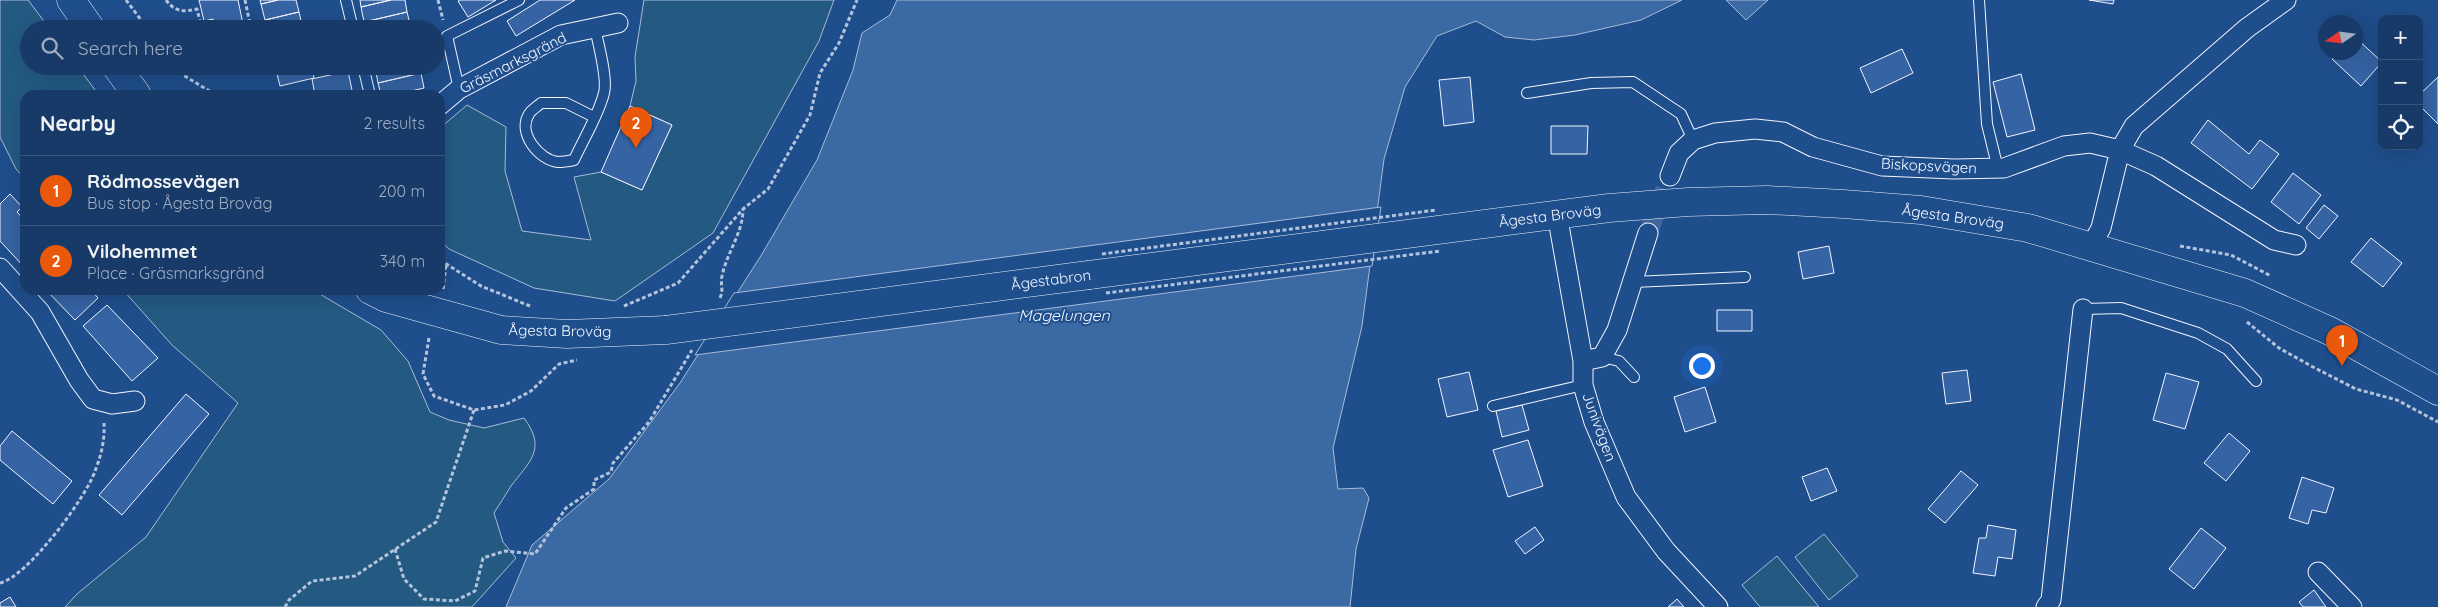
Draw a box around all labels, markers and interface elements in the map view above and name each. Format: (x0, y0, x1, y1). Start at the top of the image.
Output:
north arrow (2318, 15, 2363, 60)
map controls (2378, 15, 2423, 150)
button: + (2378, 15, 2423, 60)
search box (20, 20, 445, 75)
street label: Gräsmarksgränd (456, 27, 569, 98)
icon: search (38, 34, 66, 62)
text: Search here (78, 36, 183, 60)
button: − (2378, 60, 2423, 105)
button: locate (2378, 105, 2423, 150)
pin: 2 (620, 107, 652, 148)
text: Nearby (40, 110, 116, 136)
text: 2 results (363, 113, 425, 133)
street label: Biskopsvägen (1881, 153, 1978, 178)
text: Rödmossevägen (87, 169, 240, 193)
text: 1 (53, 181, 59, 201)
text: 200 m (378, 181, 425, 201)
text: Bus stop · Ågesta Broväg (87, 193, 272, 213)
street label: Ågesta Broväg (1498, 200, 1602, 231)
street label: Ågesta Broväg (1901, 200, 2005, 233)
text: Vilohemmet (87, 239, 198, 263)
text: 2 (51, 251, 61, 271)
text: 340 m (380, 251, 425, 271)
text: Place · Gräsmarksgränd (87, 263, 264, 283)
street label: Ågestabron (1010, 265, 1092, 294)
water label: Magelungen (1018, 305, 1111, 325)
street label: Ågesta Broväg (508, 320, 612, 341)
pin: 1 (2326, 325, 2358, 366)
your location (1689, 353, 1715, 379)
street label: Junivägen (1578, 390, 1621, 464)

